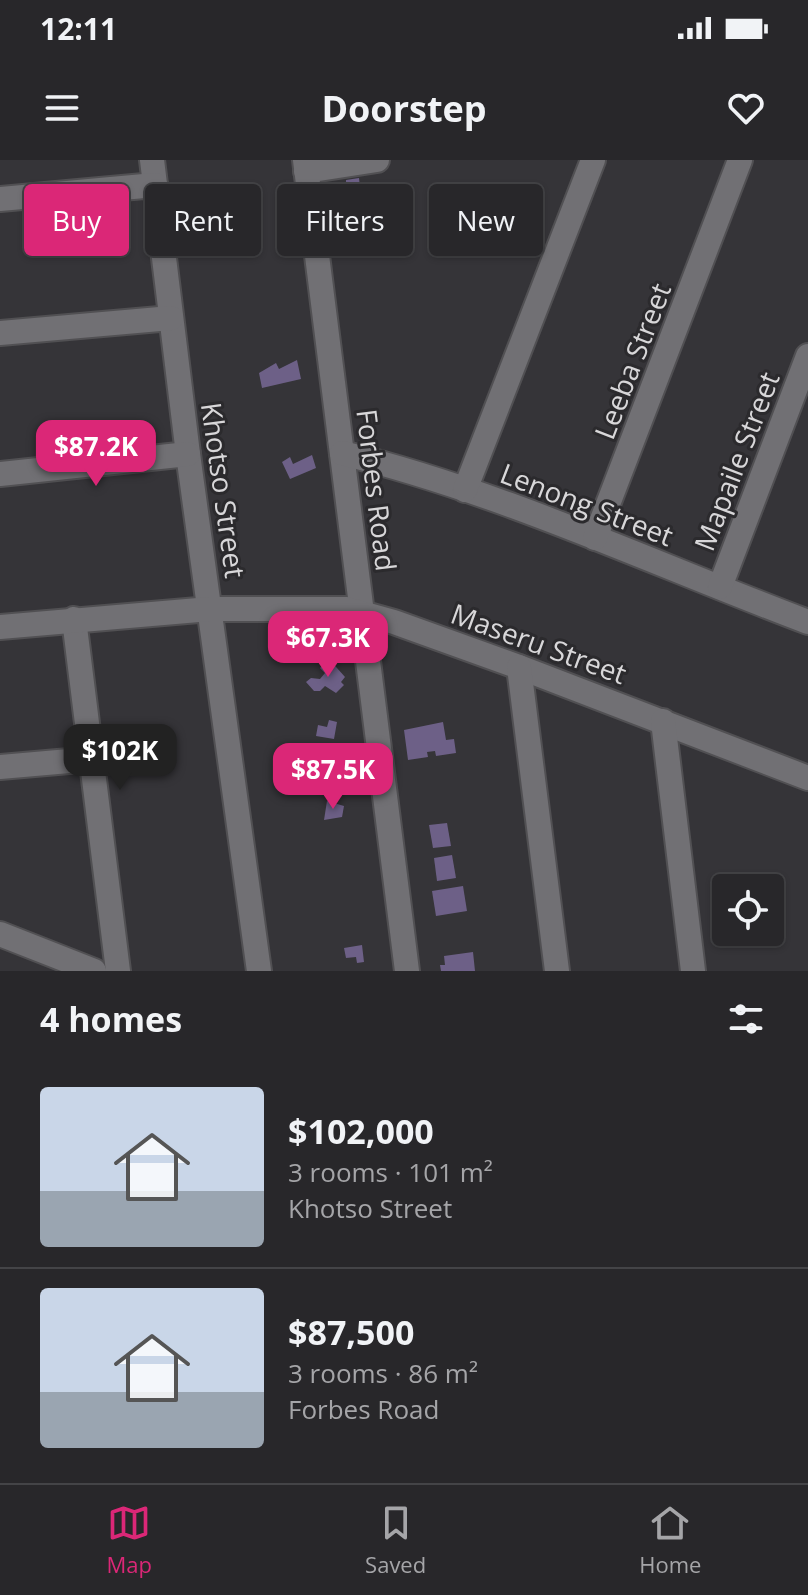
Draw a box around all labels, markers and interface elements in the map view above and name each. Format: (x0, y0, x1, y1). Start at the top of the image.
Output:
text: 12:11 (40, 8, 117, 49)
text: Doorstep (321, 84, 487, 133)
icon: menu (40, 86, 84, 130)
icon: heart (724, 86, 768, 130)
chip: Buy (24, 184, 129, 256)
chip: Rent (145, 184, 261, 256)
chip: Filters (277, 184, 413, 256)
chip: New (429, 184, 543, 256)
street label: Leeba Street (585, 278, 679, 444)
street label: Mapaile Street (684, 366, 788, 556)
street label: Khotso Street (193, 400, 255, 580)
street label: Forbes Road (348, 407, 406, 573)
pin: $87.2K (31, 420, 161, 488)
text: $87.2K (54, 428, 138, 464)
street label: Lenong Street (495, 454, 679, 554)
street label: Maseru Street (446, 594, 632, 692)
pin: $67.3K (263, 611, 393, 679)
text: $67.3K (286, 619, 370, 655)
pin: $102K (64, 724, 176, 792)
text: $102K (82, 732, 158, 768)
pin: $87.5K (268, 743, 398, 811)
text: $87.5K (291, 751, 375, 787)
map controls (712, 874, 784, 946)
button: locate (712, 874, 784, 946)
text: 4 homes (40, 996, 182, 1042)
icon: filters (724, 997, 768, 1041)
text: $102,000 (288, 1108, 434, 1154)
icon: home (104, 1119, 200, 1215)
text: 3 rooms · 101 m² (288, 1154, 493, 1190)
text: Khotso Street (288, 1190, 452, 1226)
text: $87,500 (288, 1309, 414, 1355)
icon: home (104, 1320, 200, 1416)
text: 3 rooms · 86 m² (288, 1355, 478, 1391)
text: Forbes Road (288, 1391, 439, 1427)
tab: Map (107, 1501, 152, 1579)
tab: Saved (365, 1501, 426, 1579)
tab: Home (639, 1501, 701, 1579)

